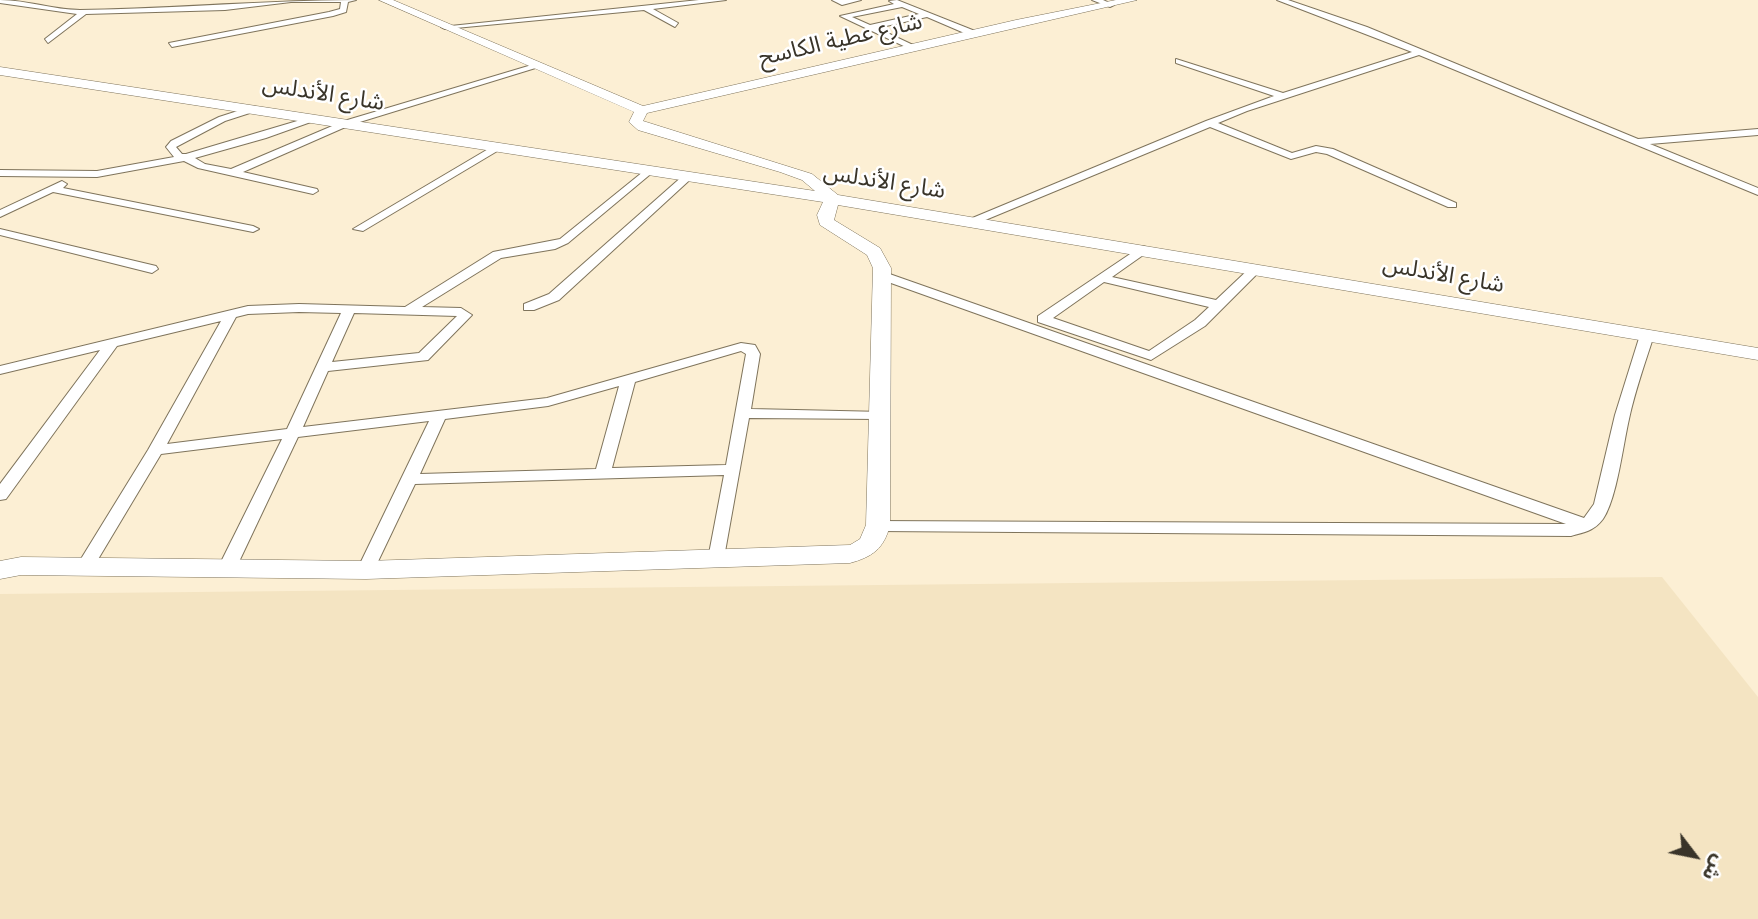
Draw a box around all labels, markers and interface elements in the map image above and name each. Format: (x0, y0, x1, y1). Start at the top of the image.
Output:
street label: شارع عطية الكاسح (757, 10, 925, 74)
street label: شارع الأندلس (260, 73, 386, 119)
street label: شارع الأندلس (821, 161, 947, 207)
street label: شارع الأندلس (1380, 253, 1506, 301)
north arrow (1660, 821, 1730, 891)
text: ش (1694, 849, 1732, 886)

